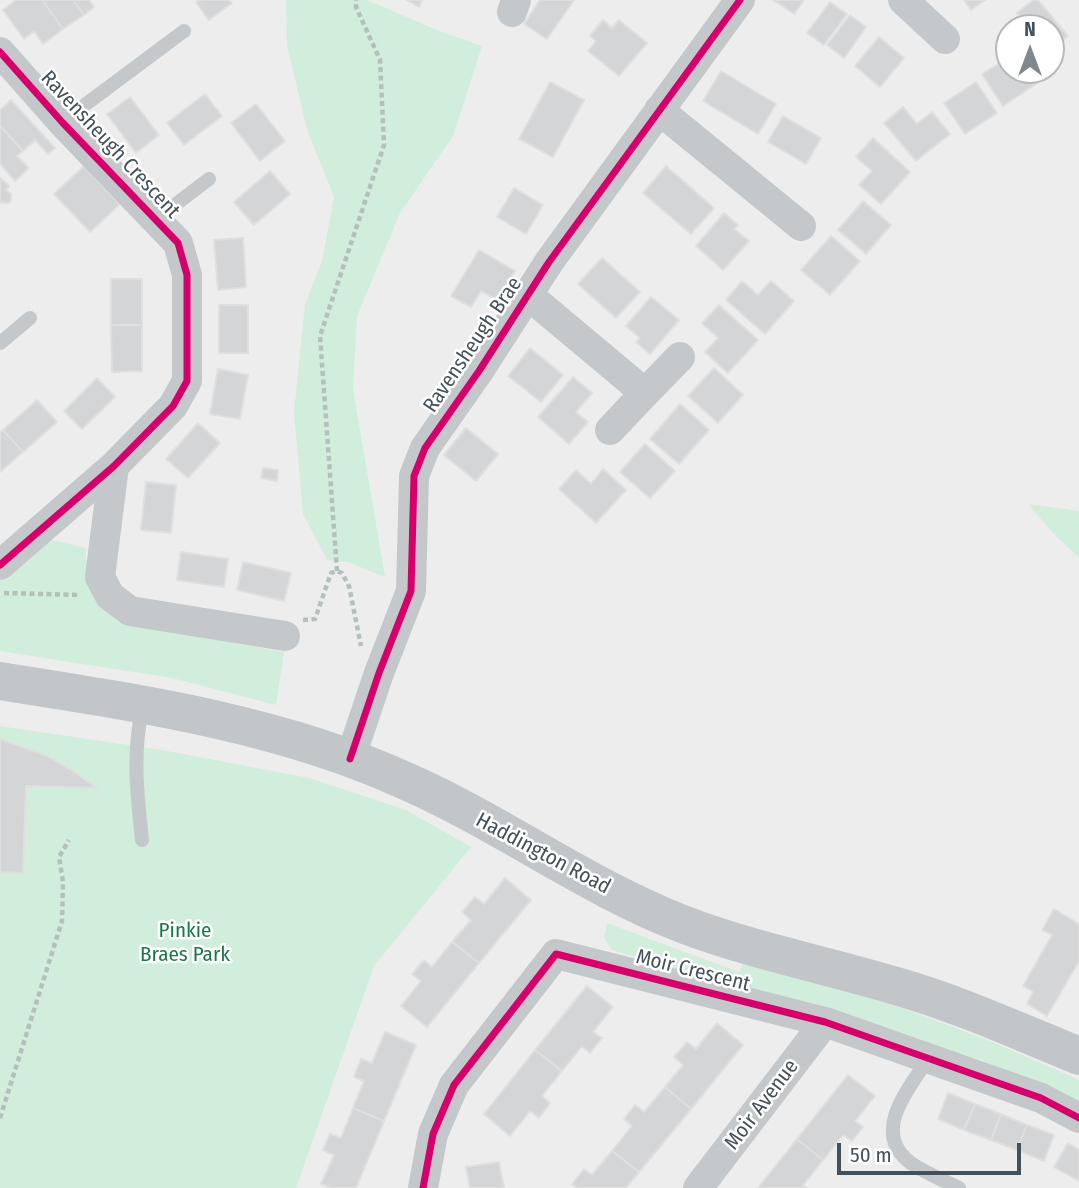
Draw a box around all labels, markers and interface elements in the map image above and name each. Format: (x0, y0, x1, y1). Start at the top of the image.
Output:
north arrow (995, 14, 1065, 84)
text: N (1024, 18, 1036, 41)
street label: Ravensheugh Crescent (35, 66, 185, 224)
street label: Ravensheugh Brae (418, 272, 528, 418)
street label: Haddington Road (471, 808, 615, 900)
park label: Pinkie Braes Park (140, 918, 230, 968)
street label: Moir Crescent (633, 945, 753, 997)
street label: Moir Avenue (720, 1055, 804, 1155)
scale bar (841, 1128, 1025, 1172)
text: 50 m (850, 1142, 892, 1168)

